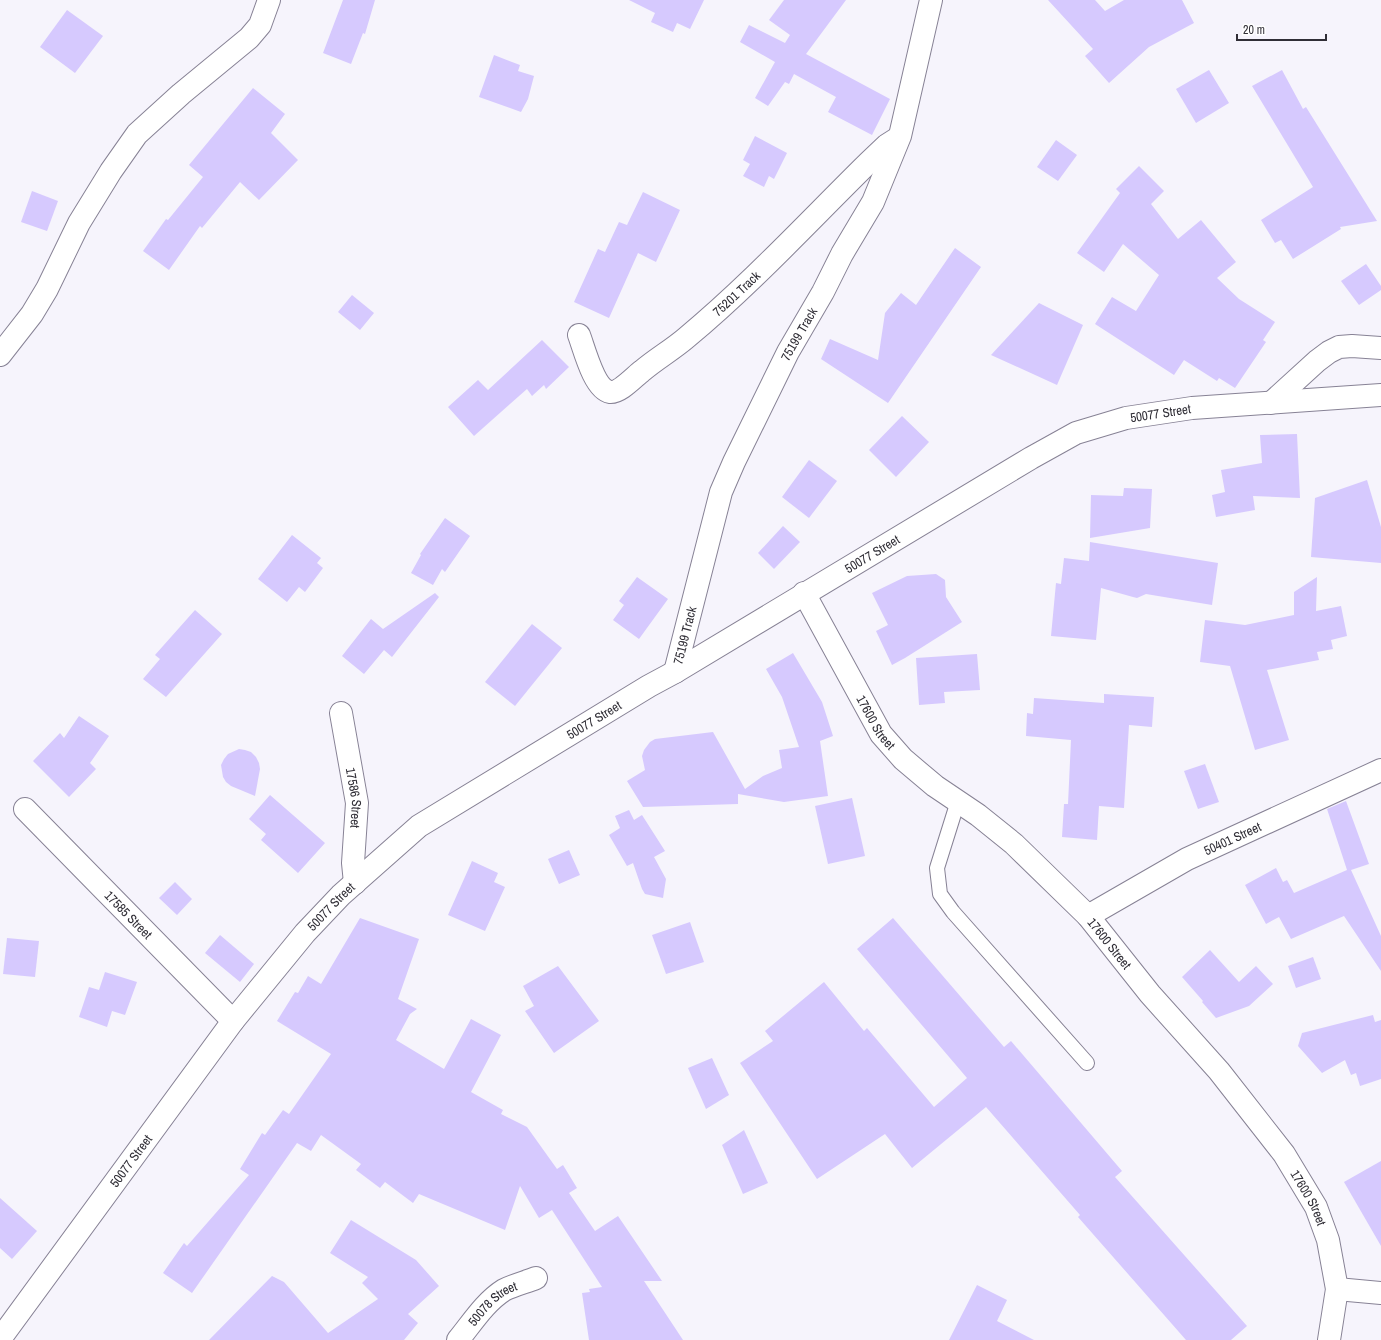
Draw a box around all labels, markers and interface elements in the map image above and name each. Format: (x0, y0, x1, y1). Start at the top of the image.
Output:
scale bar (1237, 16, 1326, 42)
text: 20 m (1243, 22, 1265, 38)
street label: 75201 Track (709, 267, 764, 320)
street label: 75199 Track (777, 304, 821, 363)
street label: 50077 Street (1129, 400, 1192, 426)
street label: 50077 Street (841, 531, 903, 577)
street label: 75199 Track (669, 604, 700, 666)
street label: 17600 Street (853, 692, 899, 753)
street label: 50077 Street (563, 696, 624, 743)
street label: 17586 Street (342, 766, 366, 829)
street label: 50401 Street (1201, 818, 1264, 859)
street label: 50077 Street (303, 878, 358, 934)
street label: 17585 Street (101, 887, 156, 942)
street label: 17600 Street (1084, 914, 1135, 973)
street label: 50077 Street (106, 1131, 156, 1190)
street label: 17600 Street (1287, 1167, 1331, 1228)
street label: 50078 Street (464, 1277, 519, 1329)

